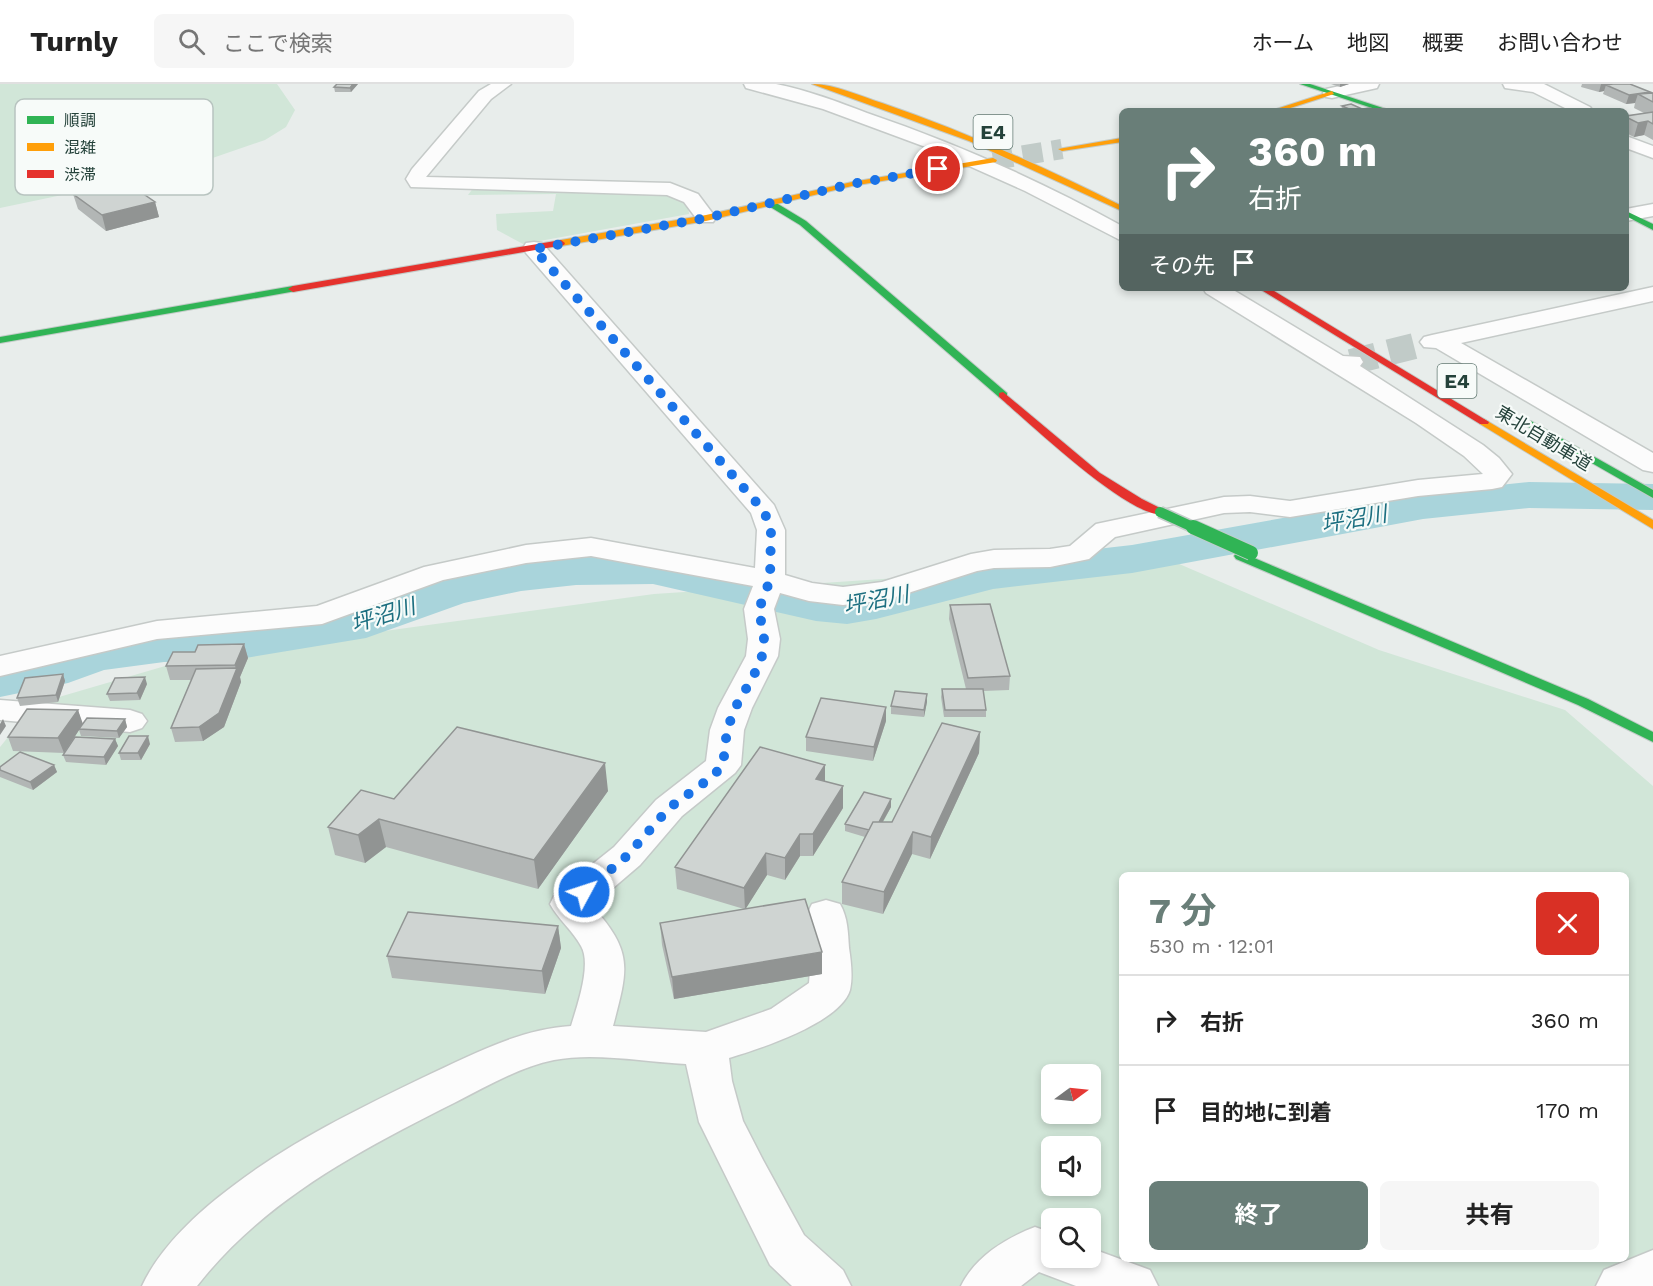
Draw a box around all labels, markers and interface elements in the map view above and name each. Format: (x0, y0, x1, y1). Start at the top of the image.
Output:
search box (154, 14, 574, 68)
text: Turnly (30, 25, 118, 58)
icon: search (175, 25, 208, 58)
text: ホーム (1252, 30, 1314, 55)
text: 地図 (1347, 30, 1389, 55)
text: 概要 (1422, 30, 1464, 55)
text: お問い合わせ (1497, 30, 1623, 55)
text: ここで検索 (223, 31, 333, 56)
legend (15, 99, 213, 195)
text: 順調 (64, 111, 96, 130)
road number: E4 (974, 115, 1012, 149)
text: 360 m (1248, 127, 1377, 176)
icon: right (1149, 132, 1227, 210)
text: 混雑 (64, 138, 96, 157)
pin (912, 143, 963, 194)
icon: arrive (921, 152, 954, 185)
text: 渋滞 (64, 165, 96, 184)
text: 右折 (1248, 183, 1302, 215)
icon: arrive (1227, 246, 1260, 279)
text: その先 (1149, 253, 1215, 278)
road number: E4 (1438, 364, 1476, 398)
street label: 東北自動車道 (1492, 401, 1596, 475)
water label: 坪沼川 (1319, 501, 1391, 537)
water label: 坪沼川 (841, 581, 913, 619)
water label: 坪沼川 (348, 593, 420, 637)
position arrow (552, 860, 616, 924)
text: 7 分 (1149, 890, 1216, 932)
button: close (1536, 892, 1599, 955)
text: 530 m · 12:01 (1149, 934, 1274, 958)
icon: right (1149, 1004, 1182, 1037)
text: 360 m (1531, 1008, 1599, 1033)
text: 右折 (1200, 1010, 1244, 1035)
north arrow (1041, 1064, 1101, 1124)
map controls (1041, 1064, 1101, 1268)
icon: arrive (1149, 1094, 1182, 1127)
text: 170 m (1536, 1098, 1599, 1123)
text: 目的地に到着 (1200, 1100, 1332, 1125)
button: sound (1041, 1136, 1101, 1196)
button: 終了 (1149, 1181, 1368, 1250)
button: 共有 (1380, 1181, 1599, 1250)
button: search (1041, 1208, 1101, 1268)

